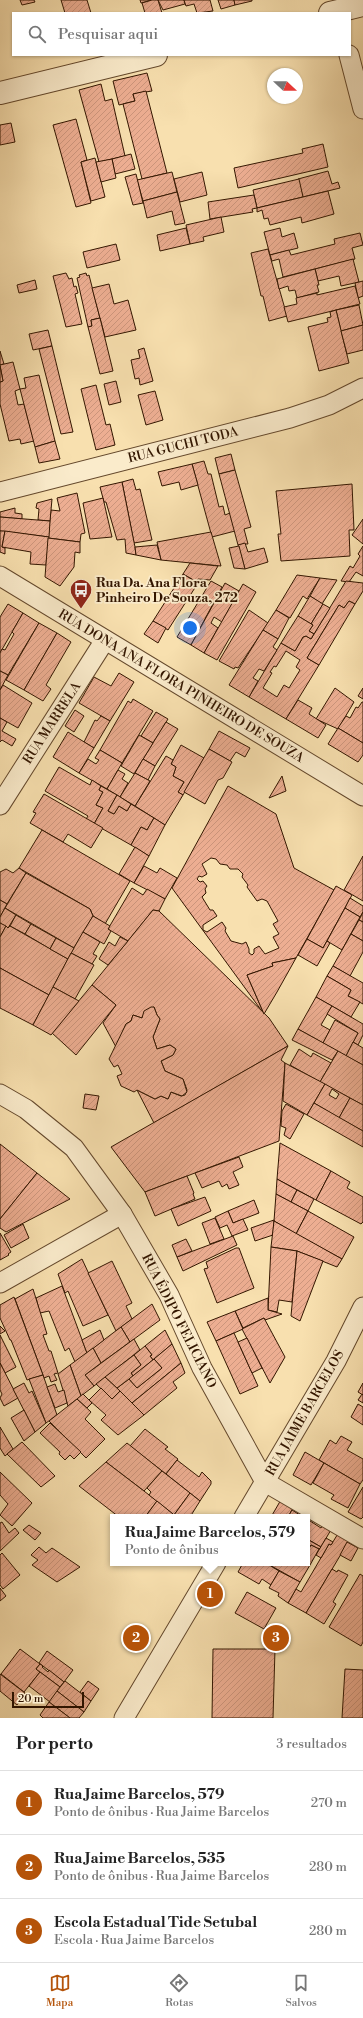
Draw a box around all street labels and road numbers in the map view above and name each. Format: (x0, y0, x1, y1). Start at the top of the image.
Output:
street label: RUA GUCHI TODA (126, 423, 241, 466)
street label: RUA DONA ANA FLORA PINHEIRO DE SOUZA (55, 606, 308, 767)
street label: RUA MARRELA (19, 678, 85, 767)
street label: RUA ÉDIPO FELICIANO (138, 1251, 221, 1391)
street label: RUA JAIME BARCELOS (262, 1347, 348, 1479)

